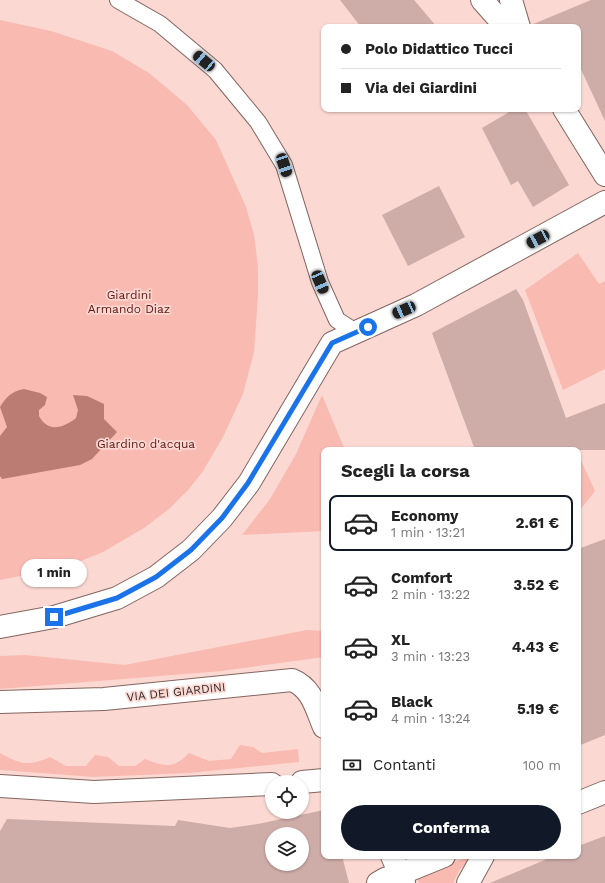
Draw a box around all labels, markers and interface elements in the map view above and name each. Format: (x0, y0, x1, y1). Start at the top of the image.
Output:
text: Polo Didattico Tucci (365, 40, 513, 58)
car (191, 49, 217, 73)
text: Via dei Giardini (365, 79, 477, 97)
car (275, 152, 293, 178)
car (525, 228, 551, 250)
car (310, 269, 330, 295)
park label: Giardini Armando Diaz (88, 288, 170, 316)
car (391, 300, 417, 320)
route start (359, 318, 377, 336)
park label: Giardino d'acqua (97, 437, 195, 451)
text: Scegli la corsa (341, 460, 470, 481)
icon: car (343, 505, 379, 541)
text: Economy (391, 507, 458, 525)
text: 2.61 € (516, 514, 559, 532)
text: 1 min · 13:21 (391, 525, 465, 540)
callout: 1 min (21, 559, 87, 587)
text: 1 min (37, 565, 71, 580)
icon: car (343, 567, 379, 603)
text: Comfort (391, 569, 452, 587)
text: 3.52 € (513, 576, 559, 594)
text: 2 min · 13:22 (391, 587, 470, 602)
route end (45, 608, 63, 626)
icon: car (343, 629, 379, 665)
text: XL (391, 631, 410, 649)
text: 4.43 € (512, 638, 559, 656)
text: 3 min · 13:23 (391, 649, 470, 664)
street label: VIA DEI GIARDINI (126, 680, 226, 704)
icon: car (343, 691, 379, 727)
text: Black (391, 693, 433, 711)
text: 5.19 € (517, 700, 559, 718)
text: 4 min · 13:24 (391, 711, 470, 726)
icon: cash (341, 754, 363, 776)
text: Contanti (373, 756, 436, 774)
text: 100 m (523, 758, 561, 773)
map controls (265, 775, 309, 871)
button: locate (265, 775, 309, 819)
button: Conferma (341, 805, 561, 851)
button: layers (265, 827, 309, 871)

